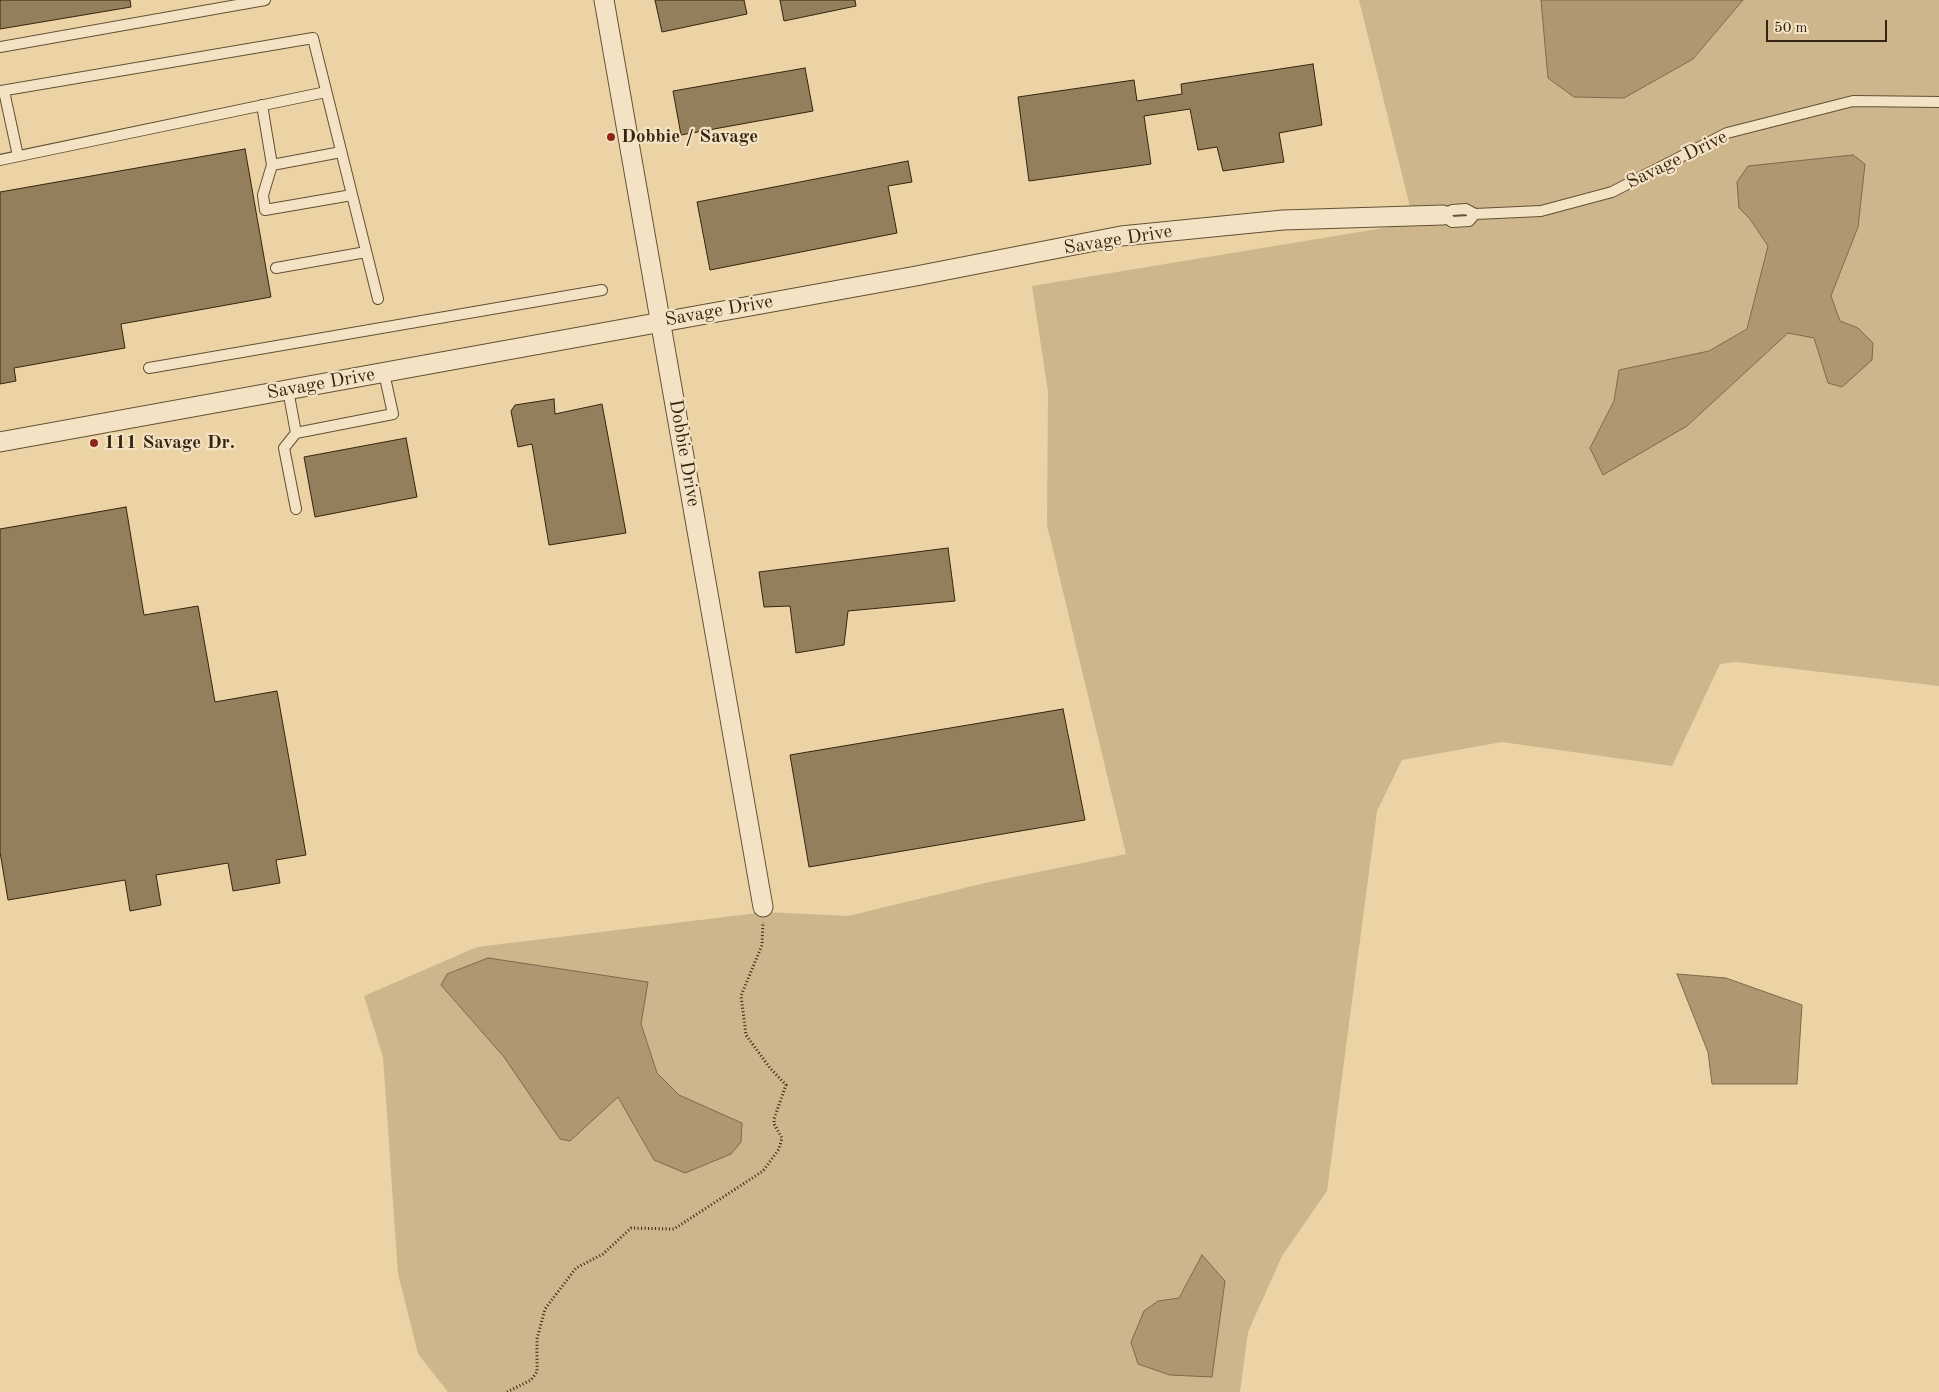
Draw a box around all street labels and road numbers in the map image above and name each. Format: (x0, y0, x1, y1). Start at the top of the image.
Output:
street label: Savage Drive (1623, 126, 1731, 194)
street label: Savage Drive (1062, 220, 1174, 260)
street label: Savage Drive (663, 290, 775, 332)
street label: Savage Drive (265, 363, 377, 405)
street label: Dobbie Drive (663, 398, 705, 508)

